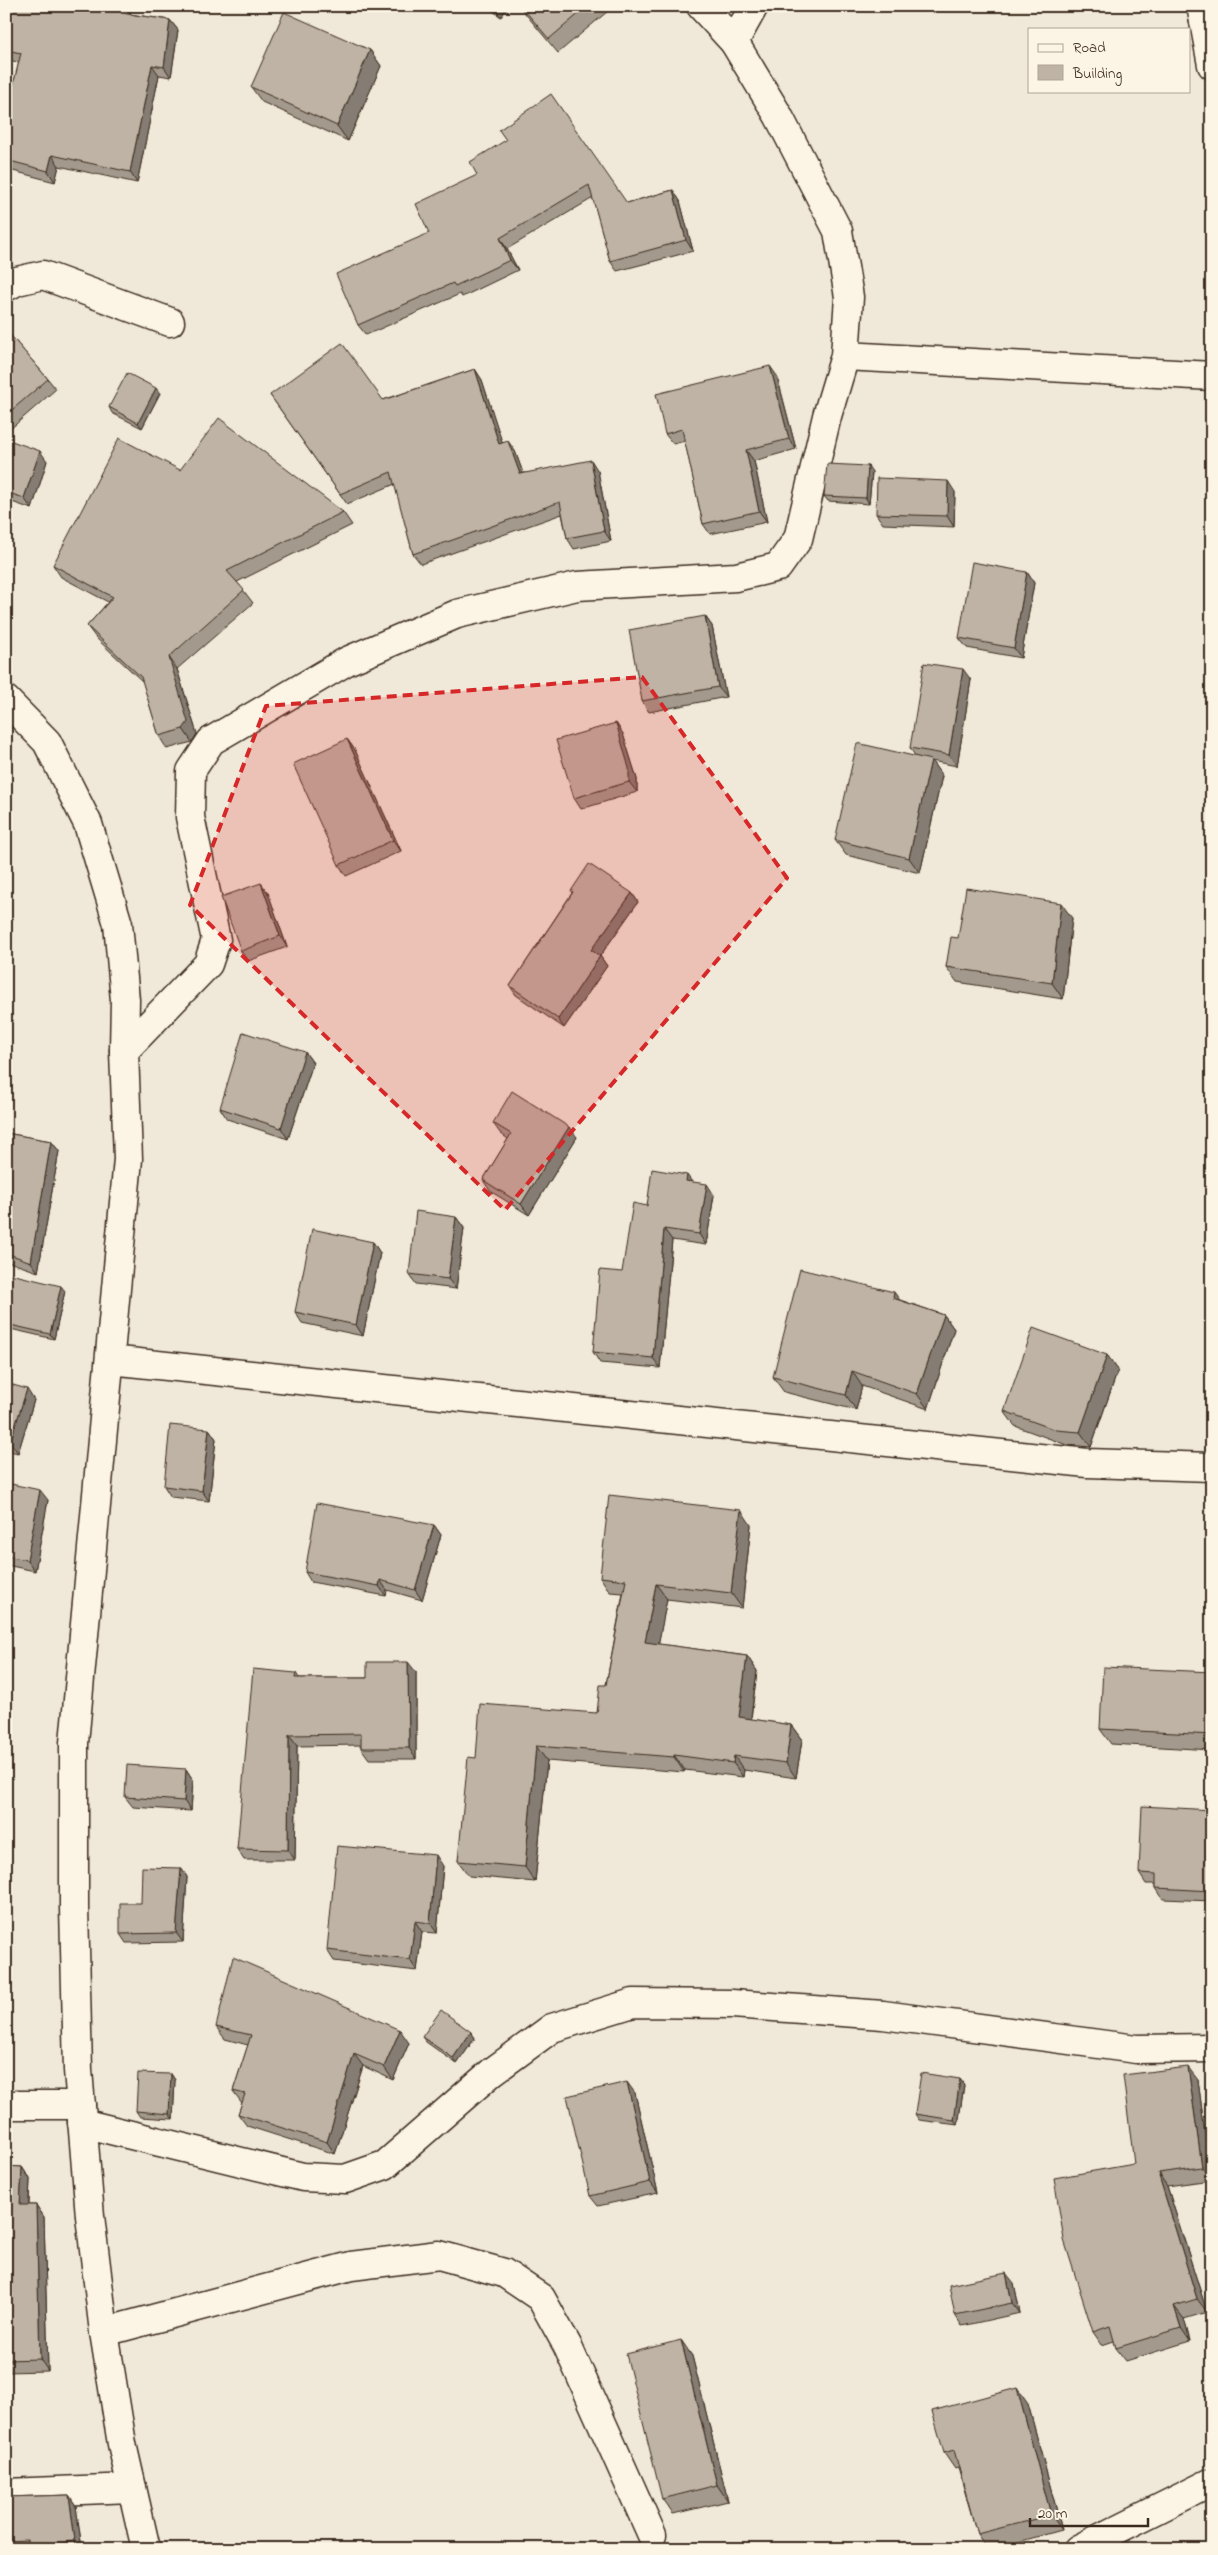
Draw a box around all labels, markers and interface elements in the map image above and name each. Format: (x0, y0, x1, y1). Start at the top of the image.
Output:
legend (1028, 28, 1190, 92)
text: Road (1073, 37, 1106, 59)
text: Building (1072, 63, 1122, 86)
scale bar (1030, 2495, 1148, 2527)
text: 20 m (1038, 2503, 1068, 2525)

